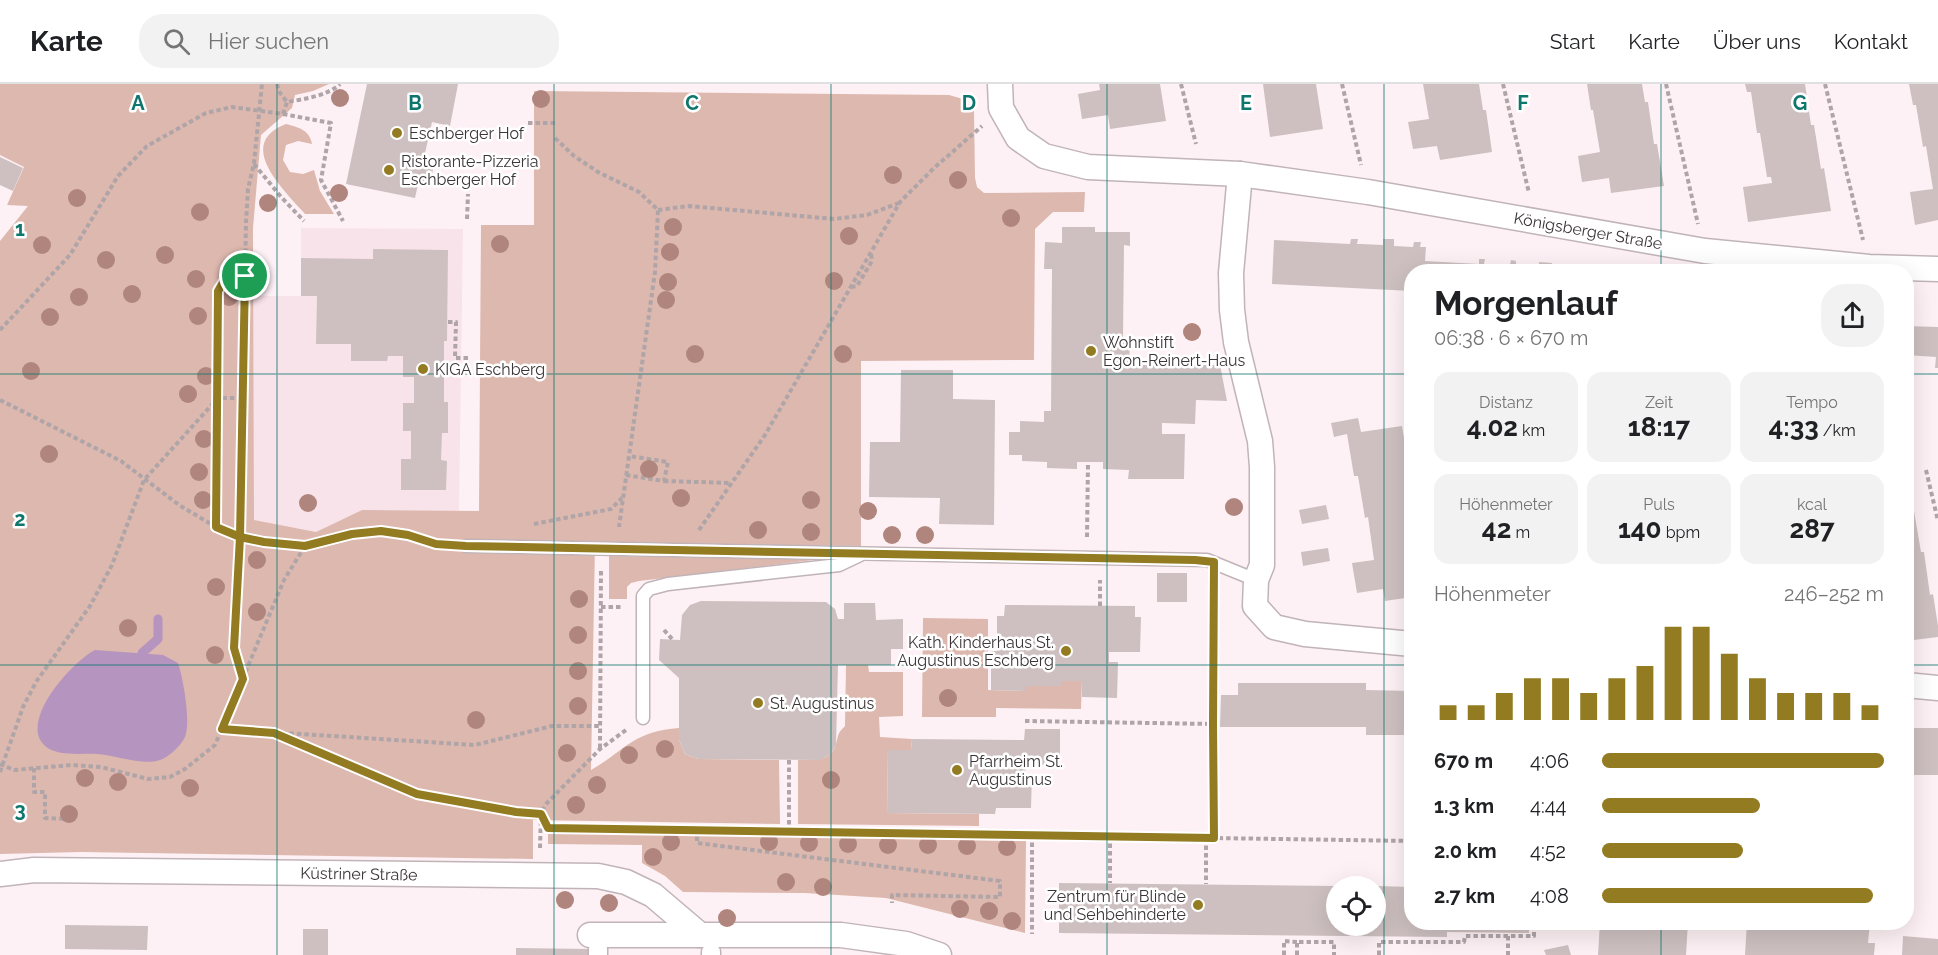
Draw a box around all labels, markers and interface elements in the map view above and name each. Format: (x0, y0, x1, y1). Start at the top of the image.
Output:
search box (139, 14, 559, 68)
text: Karte (30, 25, 103, 58)
icon: search (160, 25, 193, 58)
text: Hier suchen (208, 28, 329, 54)
text: Start (1550, 29, 1595, 54)
text: Karte (1628, 29, 1680, 54)
text: Über uns (1713, 29, 1801, 54)
text: Kontakt (1834, 29, 1908, 54)
text: A (131, 91, 145, 115)
text: B (408, 91, 422, 115)
text: C (685, 91, 699, 115)
text: D (962, 91, 976, 115)
text: E (1240, 91, 1252, 115)
text: F (1517, 91, 1529, 115)
text: G (1793, 91, 1807, 115)
place label: Eschberger Hof (409, 124, 525, 143)
marker: Eschberger Hof (390, 126, 404, 140)
place label: Ristorante-Pizzeria Eschberger Hof (401, 152, 538, 189)
marker: Ristorante-Pizzeria Eschberger Hof (382, 163, 396, 177)
street label: Königsberger Straße (1512, 209, 1664, 253)
text: 1 (15, 217, 25, 241)
pin (219, 250, 270, 301)
icon: arrive (228, 259, 261, 292)
text: Morgenlauf (1434, 284, 1617, 323)
button: share (1821, 284, 1884, 347)
text: 06:38 · 6 × 670 m (1434, 326, 1588, 350)
place label: Wohnstift Egon-Reinert-Haus (1103, 333, 1245, 370)
marker: Wohnstift Egon-Reinert-Haus (1084, 344, 1098, 358)
place label: KIGA Eschberg (435, 360, 545, 379)
marker: KIGA Eschberg (416, 362, 430, 376)
text: Distanz (1479, 393, 1533, 412)
text: Zeit (1645, 393, 1673, 412)
text: Tempo (1786, 393, 1838, 412)
text: 4.02 (1467, 412, 1518, 442)
text: 18:17 (1628, 412, 1690, 442)
text: 4:33 (1768, 412, 1819, 442)
text: km (1518, 421, 1545, 440)
text: /km (1819, 421, 1856, 440)
text: Höhenmeter (1459, 495, 1553, 514)
text: Puls (1643, 495, 1675, 514)
text: kcal (1797, 495, 1827, 514)
text: 2 (14, 507, 26, 531)
text: 42 (1482, 514, 1511, 544)
text: 140 (1618, 514, 1662, 544)
text: 287 (1790, 514, 1834, 544)
text: m (1511, 523, 1530, 542)
text: bpm (1662, 523, 1700, 542)
text: Höhenmeter (1434, 582, 1551, 606)
text: 246–252 m (1784, 582, 1884, 606)
place label: Kath. Kinderhaus St. Augustinus Eschberg (897, 633, 1054, 670)
marker: Kath. Kinderhaus St. Augustinus Eschberg (1059, 644, 1073, 658)
place label: St. Augustinus (770, 694, 874, 713)
marker: St. Augustinus (751, 696, 765, 710)
text: 670 m (1434, 749, 1493, 773)
text: 4:06 (1530, 749, 1569, 773)
place label: Pfarrheim St. Augustinus (969, 752, 1063, 789)
marker: Pfarrheim St. Augustinus (950, 763, 964, 777)
text: 1.3 km (1434, 794, 1494, 818)
text: 4:44 (1530, 794, 1567, 818)
text: 3 (14, 798, 26, 822)
text: 2.0 km (1434, 839, 1497, 863)
text: 4:52 (1530, 839, 1566, 863)
street label: Küstriner Straße (300, 863, 418, 885)
map controls (1326, 876, 1386, 936)
button: locate (1326, 876, 1386, 936)
text: 2.7 km (1434, 884, 1495, 908)
text: 4:08 (1530, 884, 1569, 908)
place label: Zentrum für Blinde und Sehbehinderte (1044, 887, 1186, 924)
marker: Zentrum für Blinde und Sehbehinderte (1191, 898, 1205, 912)

